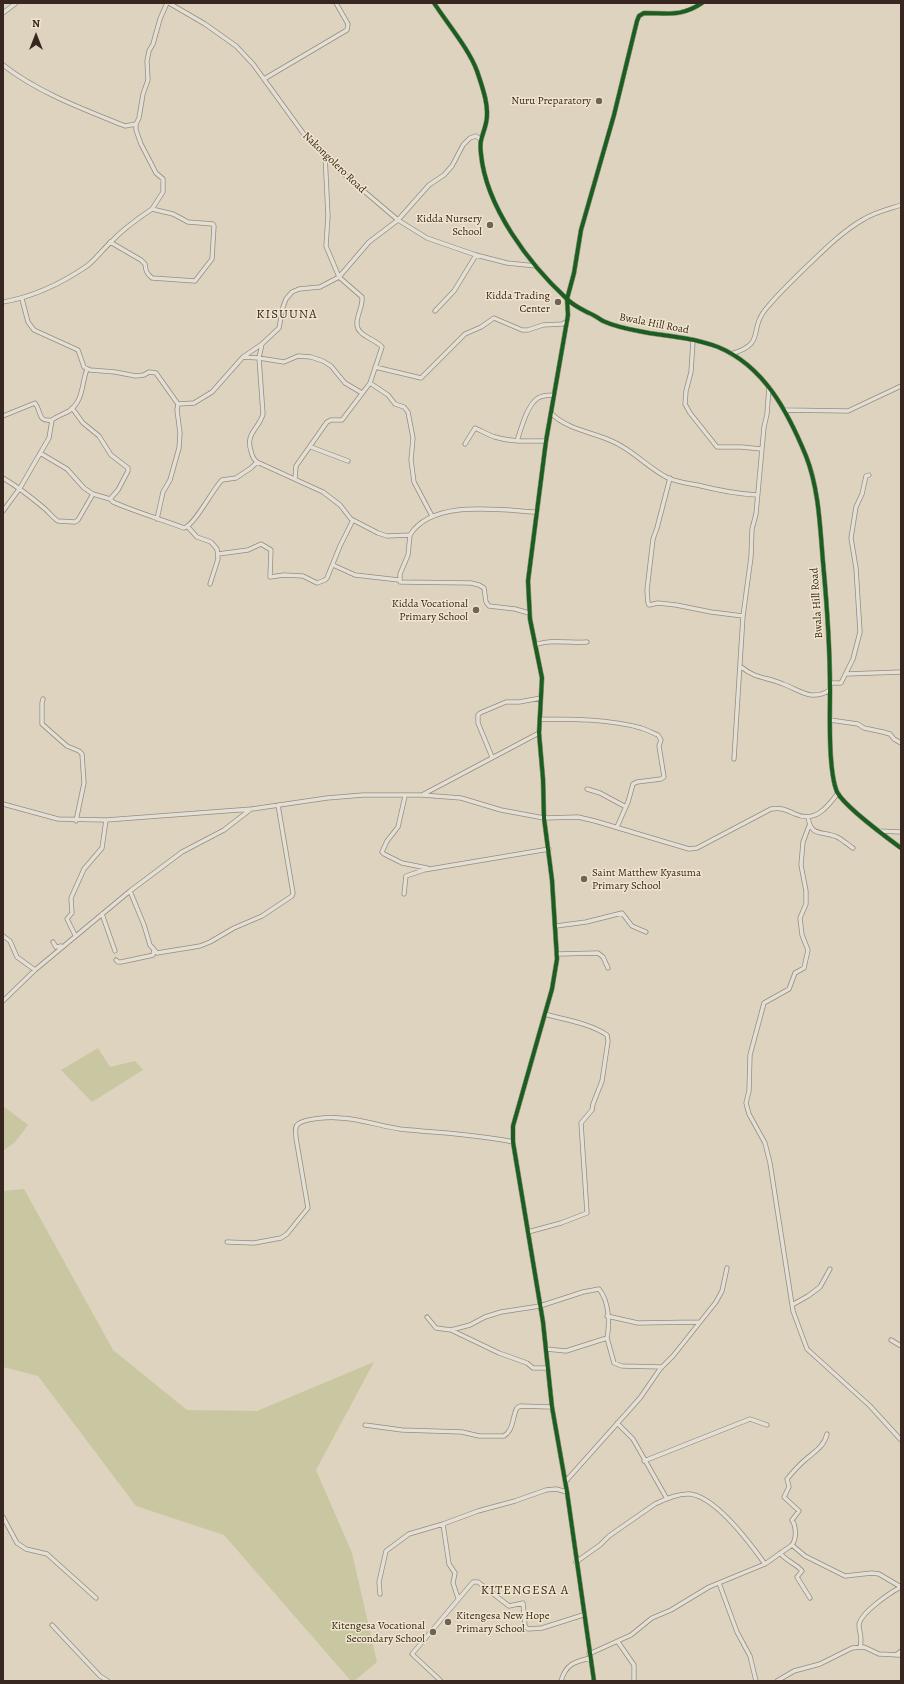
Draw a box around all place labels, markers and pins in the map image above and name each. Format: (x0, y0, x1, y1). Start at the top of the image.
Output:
place label: Nuru Preparatory (511, 94, 591, 108)
marker: Nuru Preparatory (594, 96, 604, 106)
place label: Kidda Nursery School (416, 212, 482, 238)
marker: Kidda Nursery School (485, 220, 495, 230)
place label: Kidda Trading Center (485, 289, 550, 315)
marker: Kidda Trading Center (553, 297, 563, 307)
place label: Kidda Vocational Primary School (392, 597, 468, 623)
marker: Kidda Vocational Primary School (471, 605, 481, 615)
place label: Saint Matthew Kyasuma Primary School (592, 866, 701, 892)
marker: Saint Matthew Kyasuma Primary School (579, 874, 589, 884)
place label: Kitengesa New Hope Primary School (456, 1609, 550, 1635)
marker: Kitengesa New Hope Primary School (443, 1617, 453, 1627)
place label: Kitengesa Vocational Secondary School (331, 1619, 425, 1645)
marker: Kitengesa Vocational Secondary School (428, 1627, 438, 1637)

